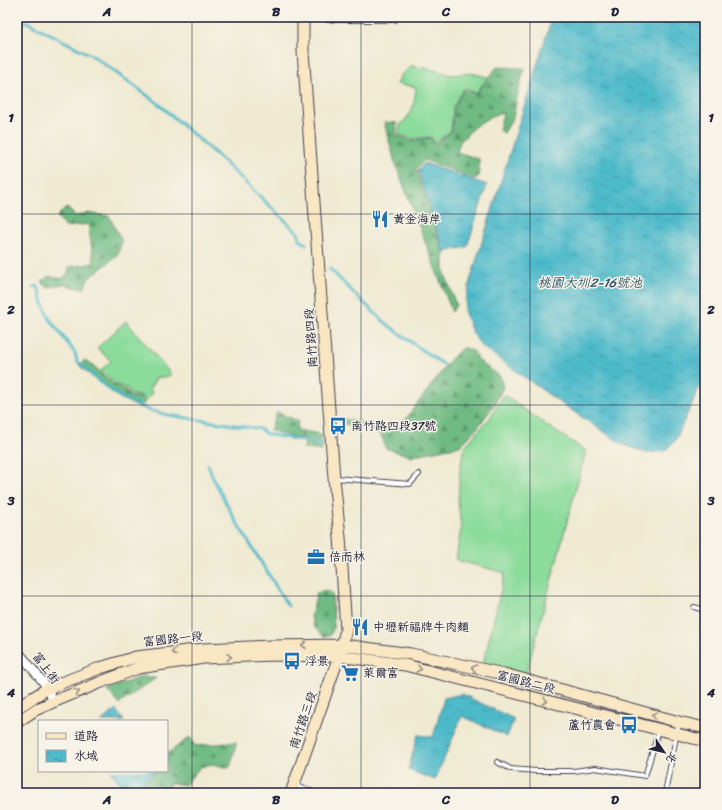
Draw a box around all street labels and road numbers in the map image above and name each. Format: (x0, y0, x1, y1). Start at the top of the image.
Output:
street label: 南竹路四段 (298, 307, 324, 369)
street label: 富國路一段 (142, 625, 204, 653)
street label: 富上街 (26, 647, 66, 689)
street label: 富國路二段 (494, 664, 558, 700)
street label: 南竹路三段 (283, 688, 323, 752)

